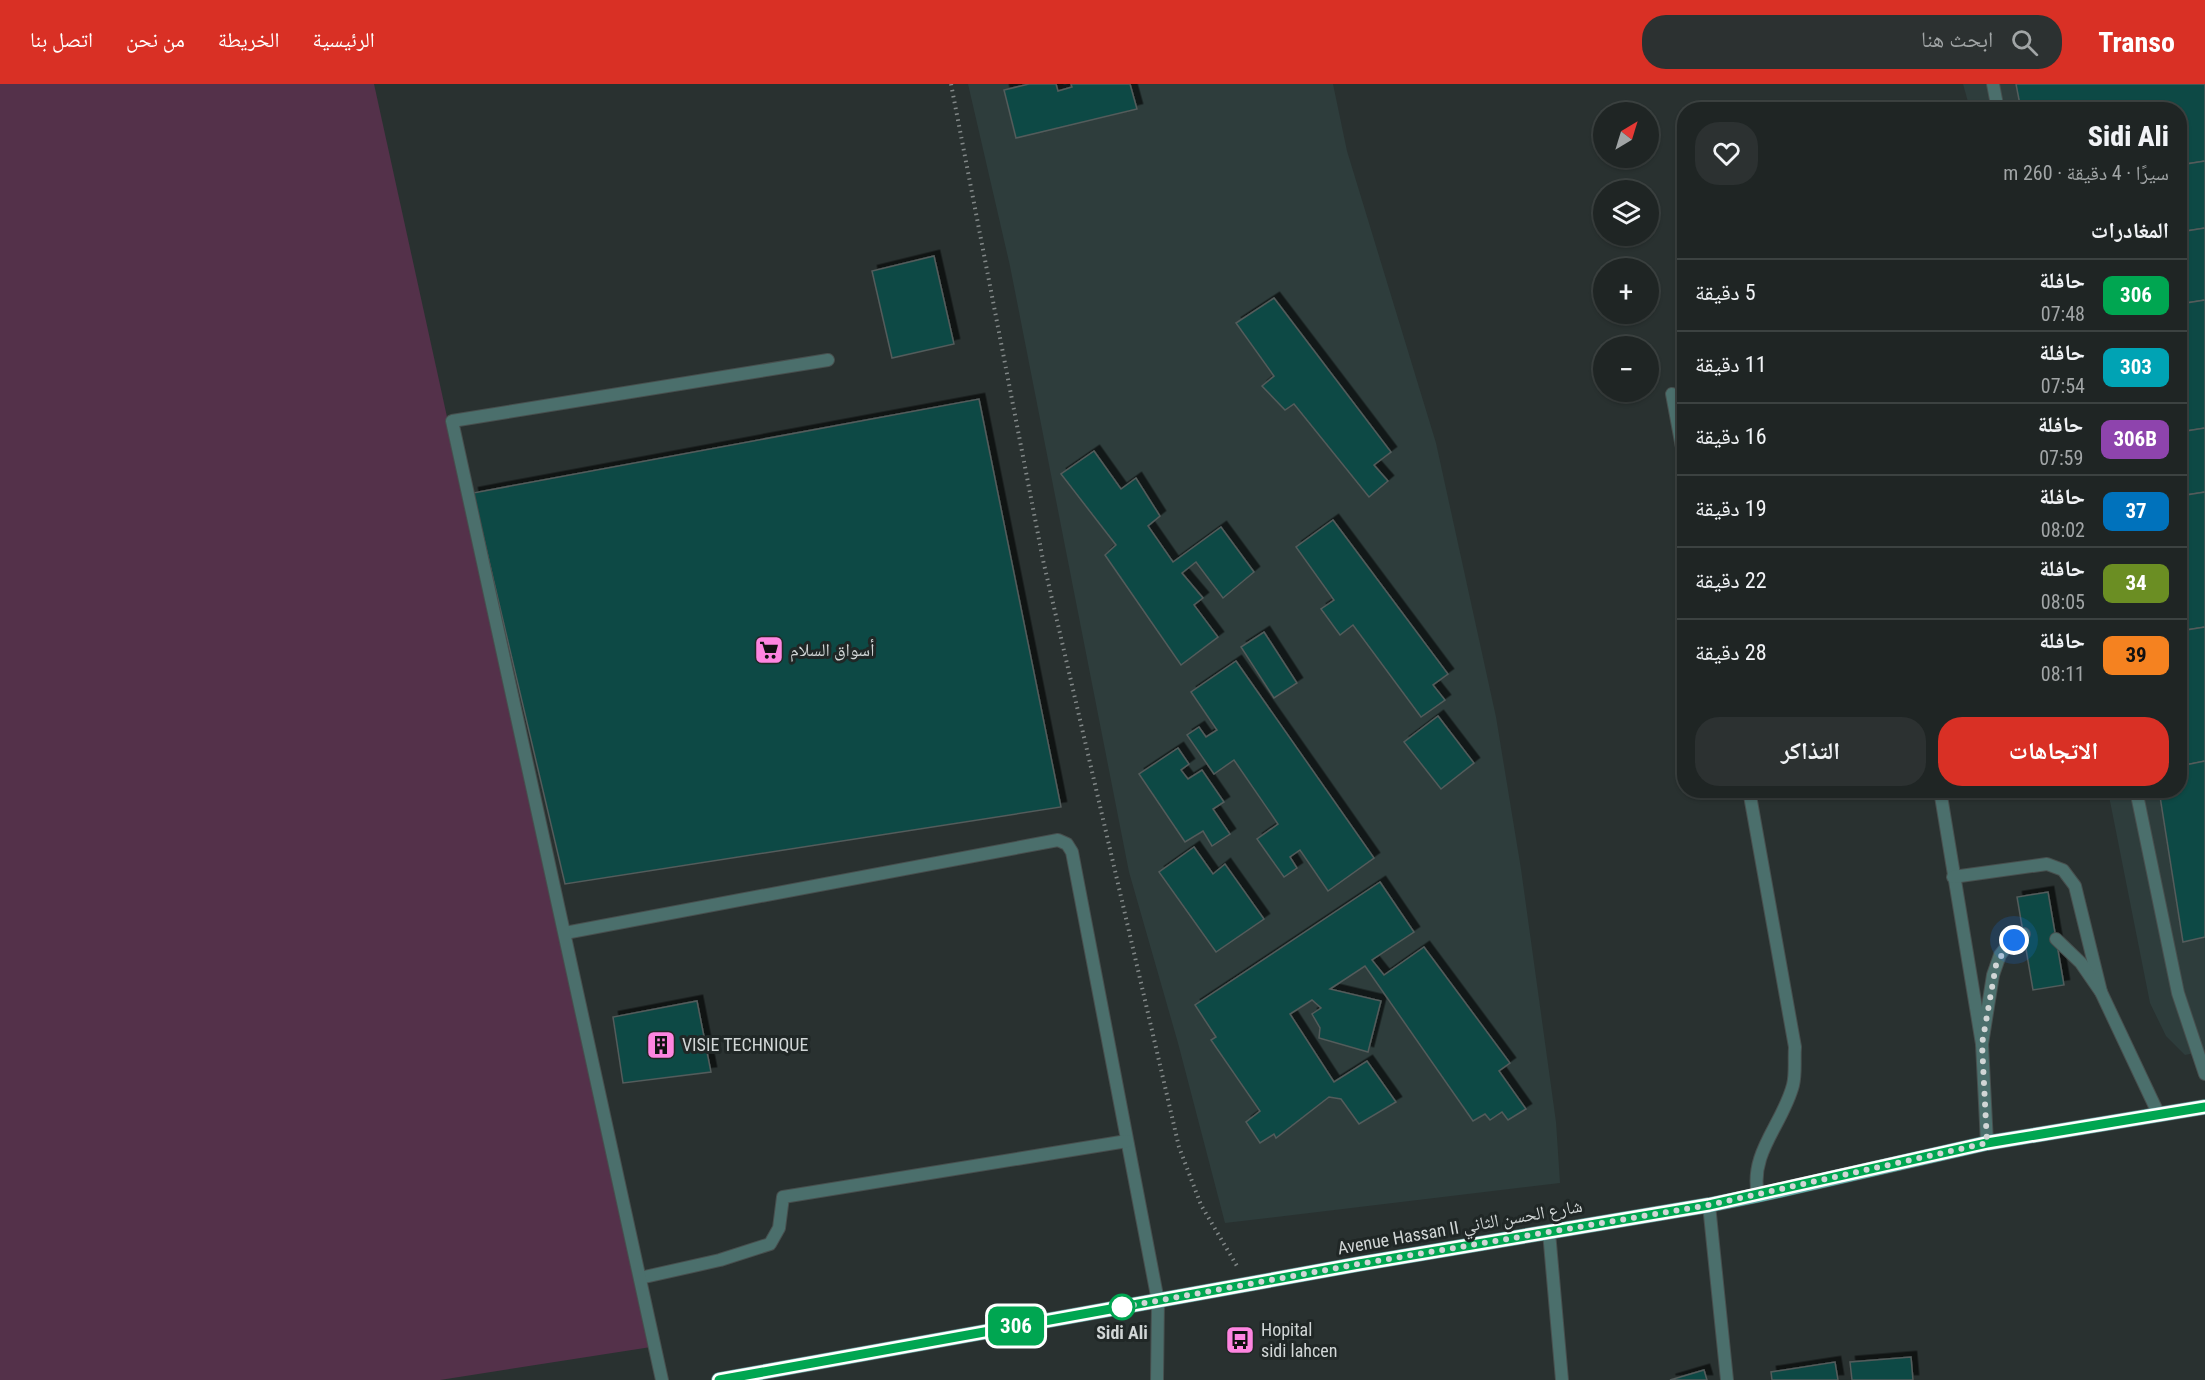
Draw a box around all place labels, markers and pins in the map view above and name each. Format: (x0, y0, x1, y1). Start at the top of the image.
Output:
supermarket icon: أسواق السلام (753, 634, 785, 666)
place label: أسواق السلام (790, 639, 874, 662)
building icon: VISIE TECHNIQUE (645, 1029, 677, 1061)
place label: VISIE TECHNIQUE (682, 1034, 808, 1055)
marker: Sidi Ali (1109, 1294, 1135, 1320)
place label: Hopital sidi lahcen (1261, 1319, 1337, 1361)
place label: Sidi Ali (1096, 1322, 1148, 1343)
bus stop icon: Hopital sidi lahcen (1224, 1324, 1256, 1356)

